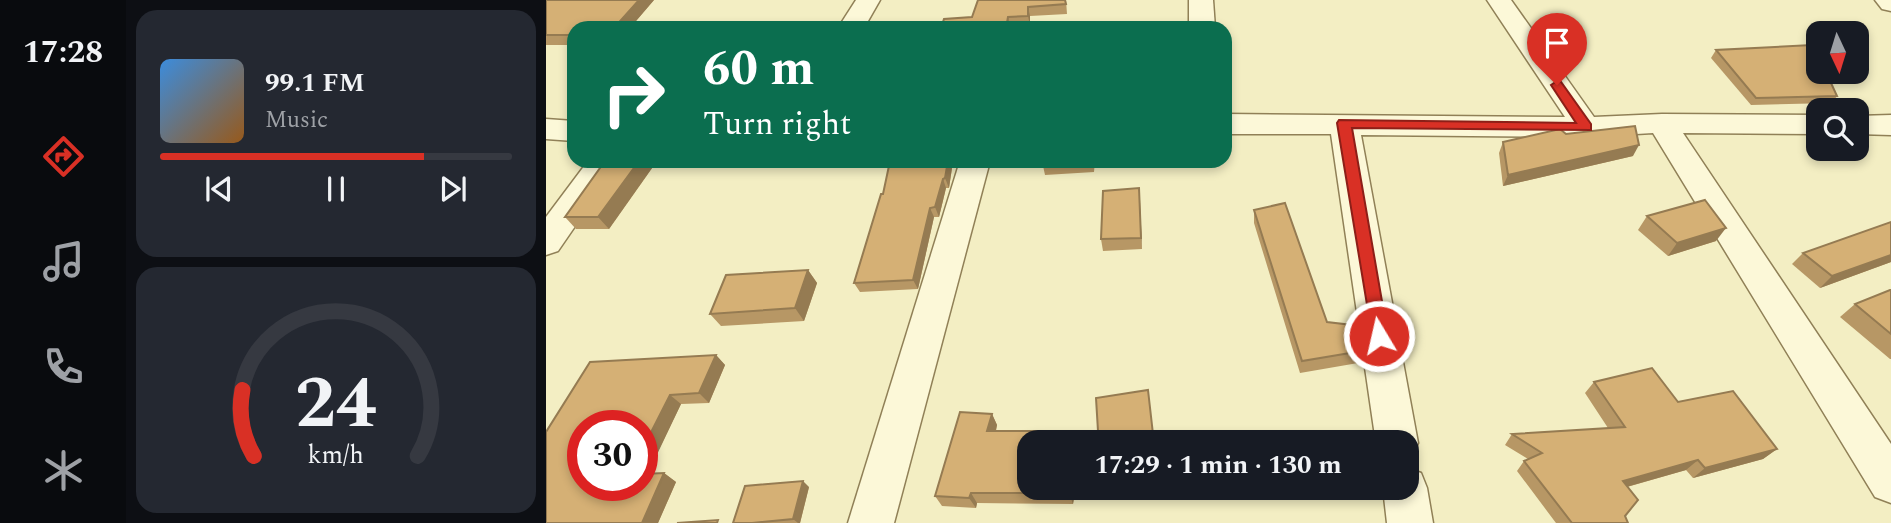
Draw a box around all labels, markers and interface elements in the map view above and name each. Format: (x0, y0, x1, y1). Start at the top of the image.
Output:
pin (1527, 13, 1587, 85)
north arrow (1806, 21, 1869, 84)
map controls (1806, 21, 1869, 161)
icon: arrive (1538, 24, 1576, 62)
text: 17:28 (23, 28, 103, 77)
text: 60 m (703, 32, 814, 107)
icon: right (588, 49, 679, 140)
text: 99.1 FM (265, 63, 365, 103)
button: search (1806, 98, 1869, 161)
text: Turn right (703, 100, 851, 149)
text: Music (265, 103, 328, 138)
icon: directions (39, 132, 88, 181)
icon: previous (200, 170, 238, 208)
icon: pause (317, 170, 355, 208)
icon: next (434, 170, 472, 208)
icon: music (39, 237, 88, 286)
position arrow (1342, 299, 1416, 373)
icon: phone (39, 342, 88, 391)
text: 24 (295, 349, 377, 460)
speed limit sign: 30 (567, 410, 658, 501)
text: km/h (308, 437, 364, 475)
text: 17:29 · 1 min · 130 m (1094, 445, 1342, 485)
icon: climate (39, 446, 88, 495)

